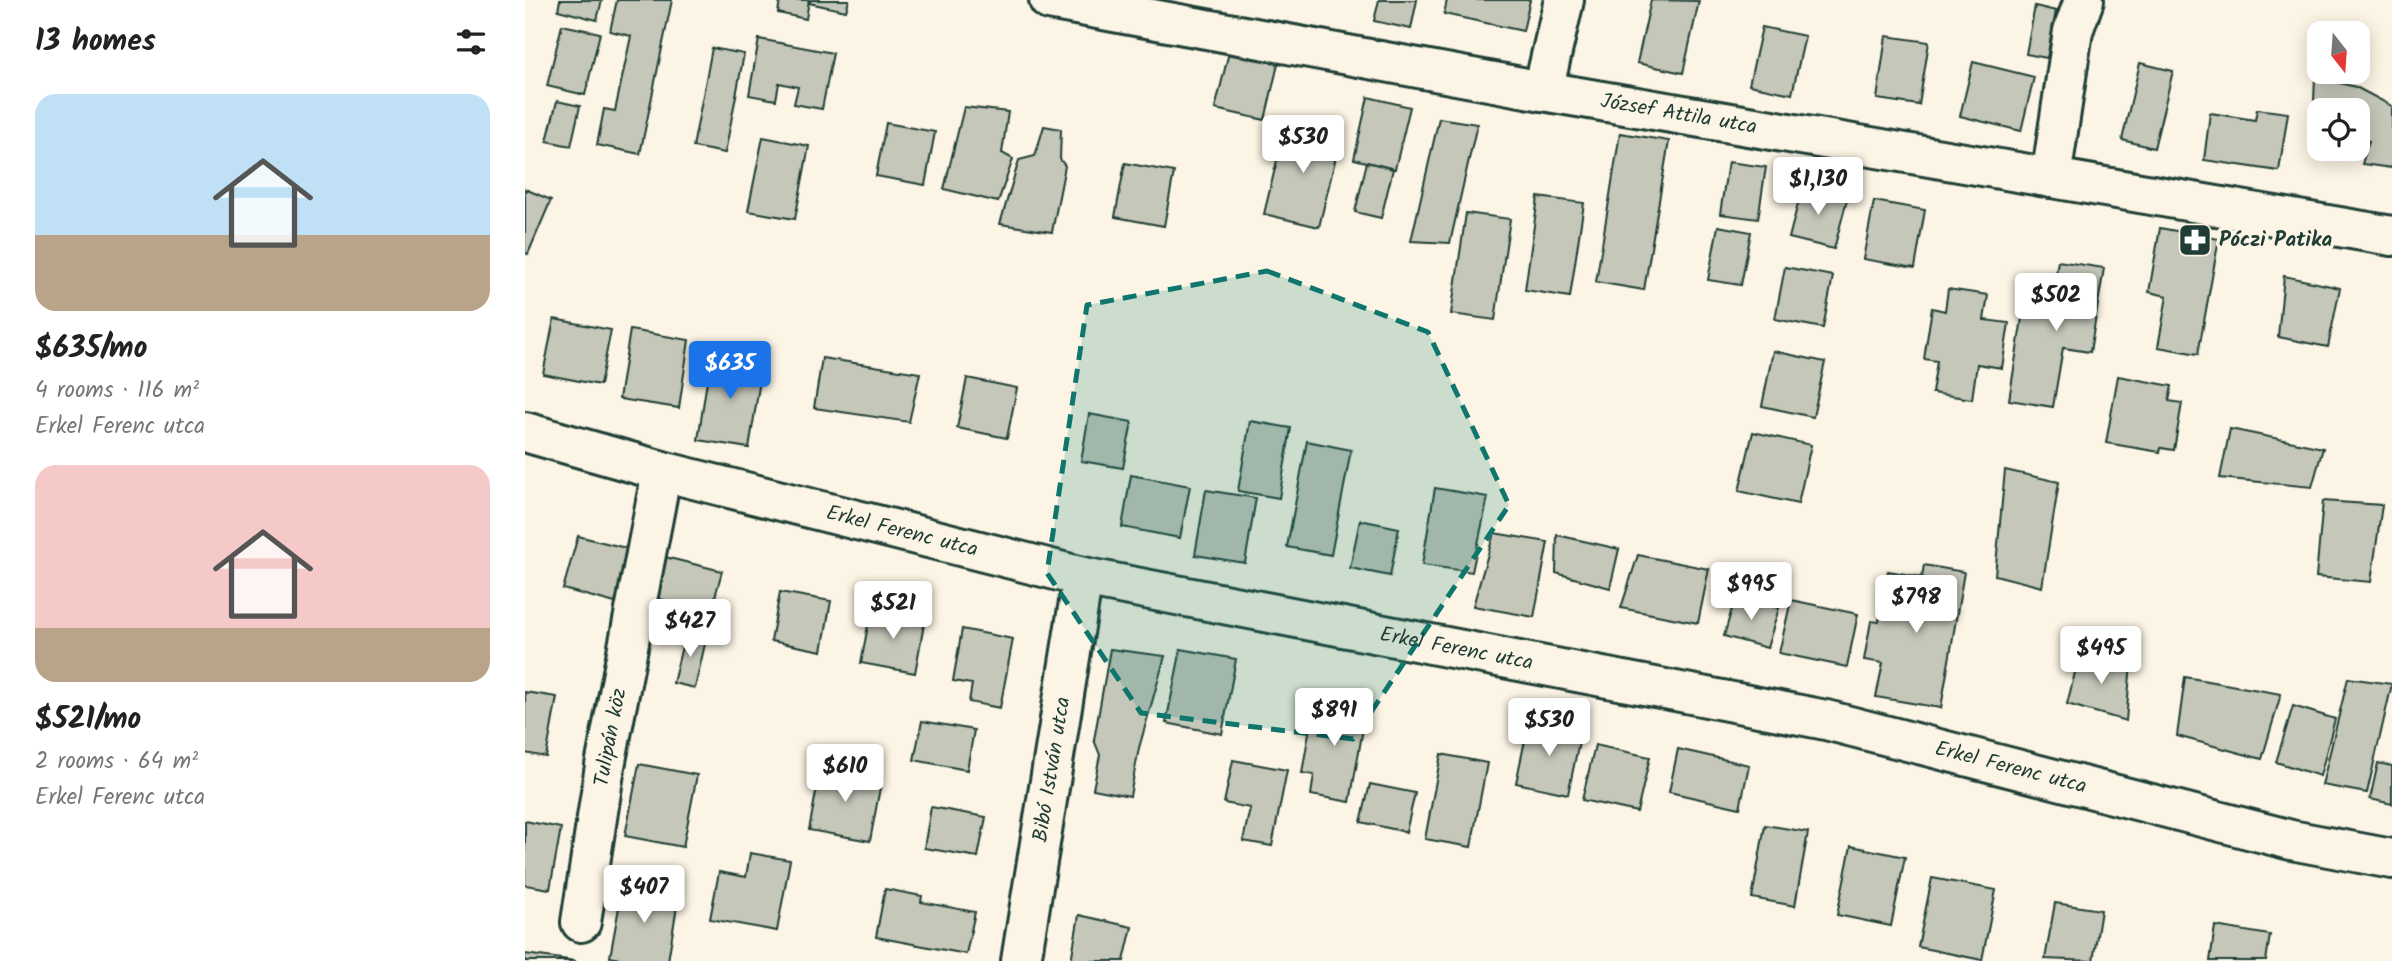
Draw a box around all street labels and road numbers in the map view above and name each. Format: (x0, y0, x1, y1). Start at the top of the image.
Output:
street label: József Attila utca (1598, 85, 1760, 144)
street label: Erkel Ferenc utca (823, 496, 981, 566)
street label: Erkel Ferenc utca (1377, 618, 1536, 680)
street label: Tulipán köz (586, 685, 636, 789)
street label: Bibó István utca (1024, 694, 1080, 845)
street label: Erkel Ferenc utca (1931, 732, 2090, 803)

